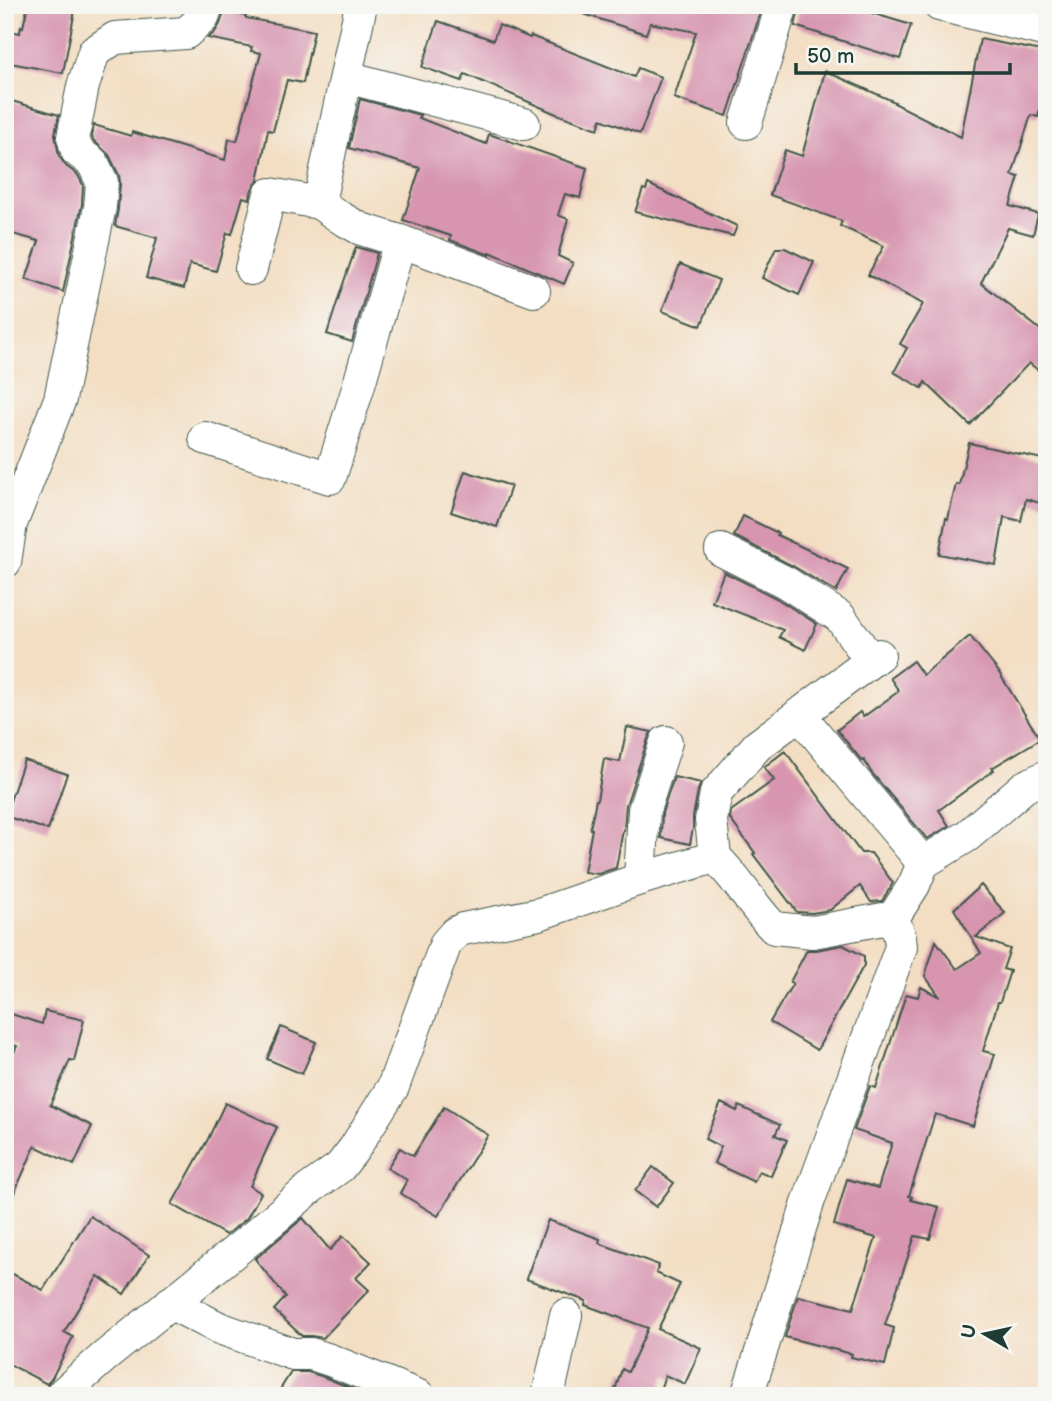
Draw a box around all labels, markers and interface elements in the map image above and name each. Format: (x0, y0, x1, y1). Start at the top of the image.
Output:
scale bar (796, 32, 1010, 76)
text: 50 m (807, 44, 854, 69)
north arrow (950, 1300, 1020, 1370)
text: U (957, 1323, 982, 1340)

